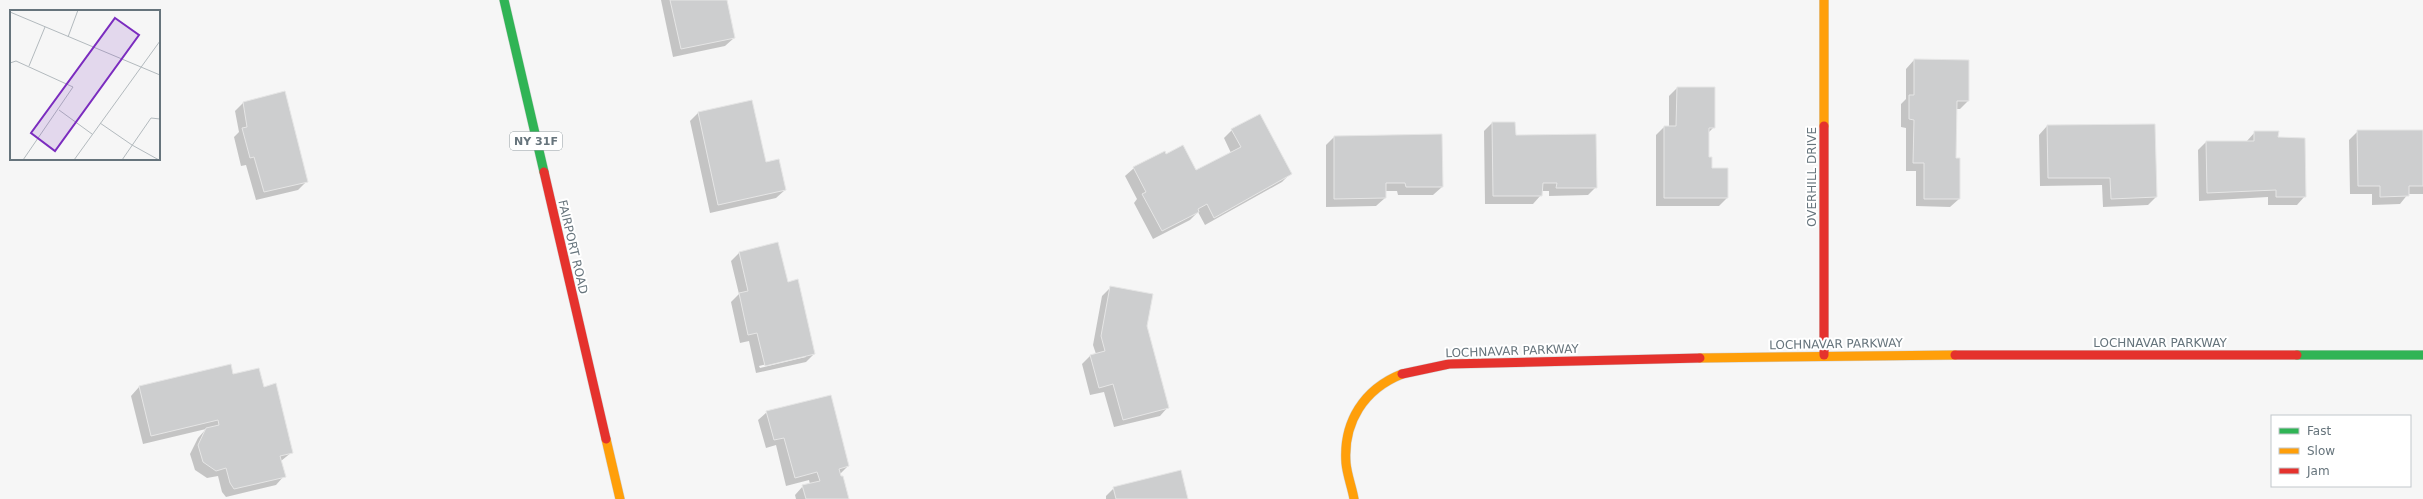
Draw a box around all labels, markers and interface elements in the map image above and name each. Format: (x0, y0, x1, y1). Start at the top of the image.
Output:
inset map (10, 10, 160, 160)
street label: OVERHILL DRIVE (1805, 127, 1819, 227)
road number: NY 31F (510, 132, 562, 150)
street label: FAIRPORT ROAD (555, 199, 591, 295)
street label: LOCHNAVAR PARKWAY (1769, 336, 1904, 352)
street label: LOCHNAVAR PARKWAY (2093, 336, 2227, 350)
street label: LOCHNAVAR PARKWAY (1445, 342, 1580, 360)
legend (2271, 415, 2411, 487)
text: Fast (2307, 424, 2331, 438)
text: Slow (2307, 444, 2335, 458)
text: Jam (2306, 464, 2330, 478)

